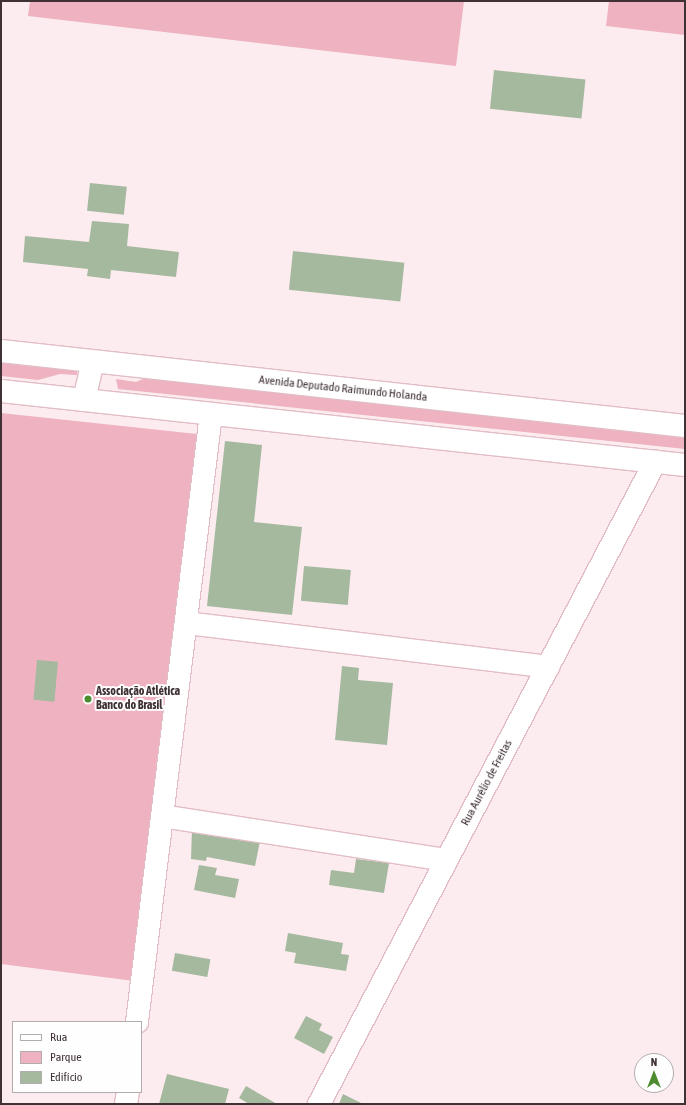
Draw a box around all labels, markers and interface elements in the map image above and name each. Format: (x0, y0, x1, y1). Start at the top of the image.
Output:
street label: Avenida Deputado Raimundo Holanda (258, 373, 428, 405)
place label: Associação Atlética Banco do Brasil (96, 685, 180, 713)
marker: Associação Atlética Banco do Brasil (83, 694, 93, 704)
street label: Rua Aurélio de Freitas (458, 738, 516, 828)
legend (12, 1021, 142, 1093)
text: Rua (50, 1030, 67, 1044)
text: Parque (50, 1050, 82, 1064)
north arrow (634, 1053, 674, 1093)
text: N (651, 1056, 657, 1068)
text: Edifício (50, 1070, 82, 1084)

